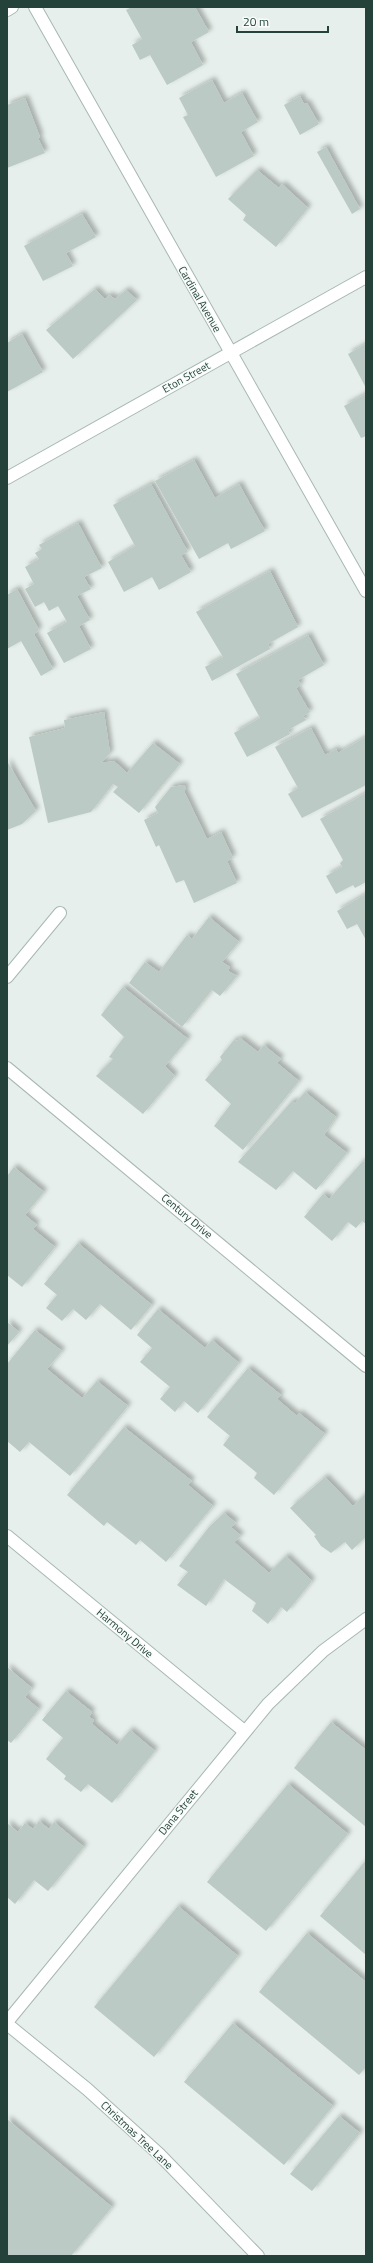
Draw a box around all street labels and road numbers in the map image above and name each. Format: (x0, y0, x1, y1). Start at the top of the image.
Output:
street label: Cardinal Avenue (175, 263, 226, 335)
street label: Eton Street (159, 357, 213, 397)
street label: Century Drive (158, 1190, 216, 1243)
street label: Harmony Drive (93, 1605, 157, 1662)
street label: Dana Street (155, 1786, 202, 1838)
street label: Christmas Tree Lane (97, 2097, 177, 2173)

